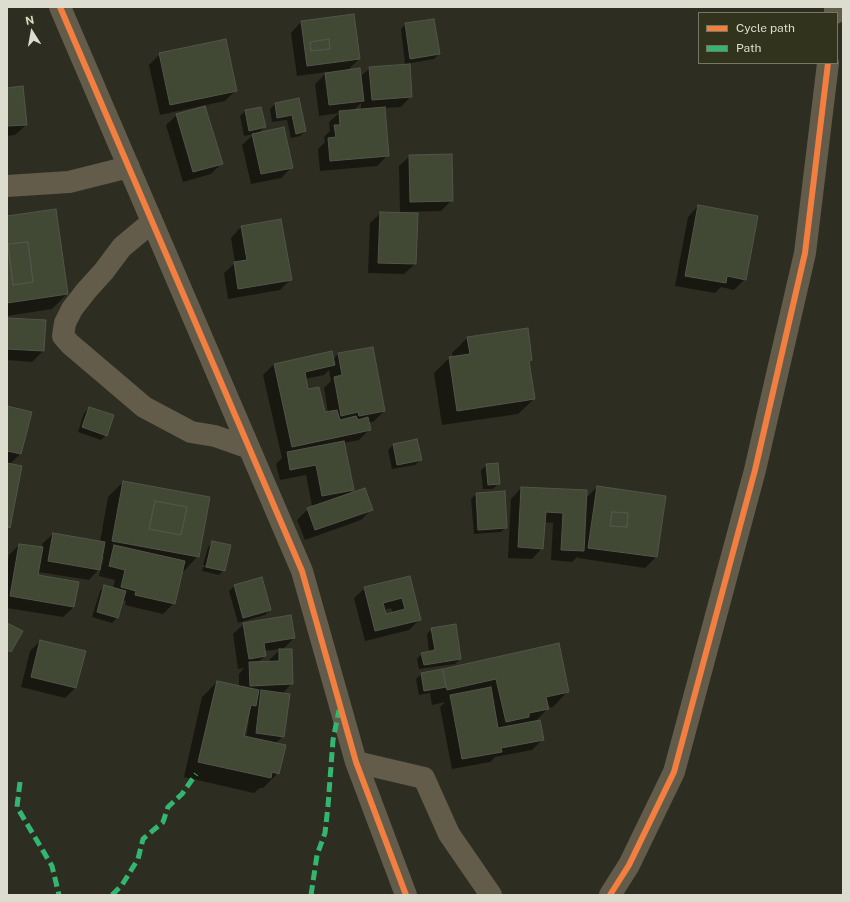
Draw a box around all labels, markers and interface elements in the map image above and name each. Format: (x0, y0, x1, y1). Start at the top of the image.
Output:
north arrow (12, 12, 52, 52)
legend (698, 12, 838, 64)
text: N (24, 14, 35, 27)
text: Cycle path (736, 21, 795, 35)
text: Path (736, 41, 762, 55)

